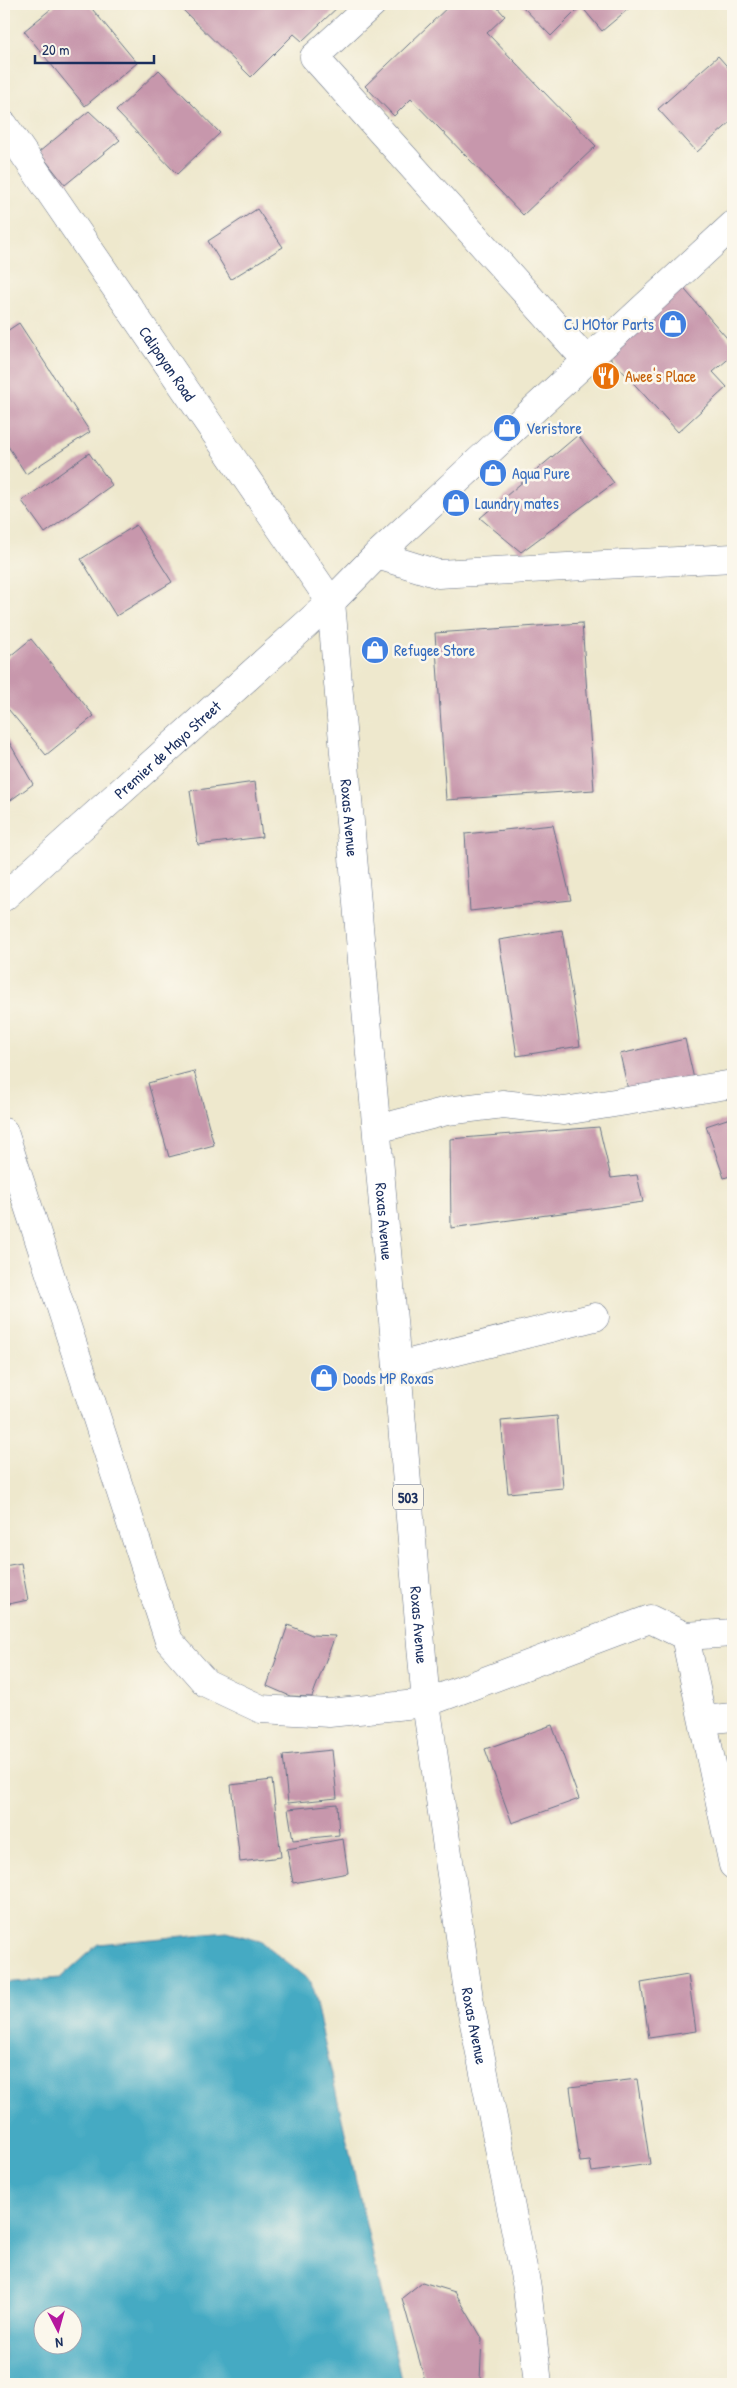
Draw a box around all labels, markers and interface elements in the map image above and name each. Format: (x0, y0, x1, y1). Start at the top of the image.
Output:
scale bar (35, 32, 154, 64)
text: 20 m (42, 39, 69, 60)
shop icon: CJ MOtor Parts (658, 309, 688, 339)
place label: CJ MOtor Parts (564, 313, 654, 335)
street label: Calipayan Road (134, 322, 201, 405)
restaurant icon: Awee's Place (591, 361, 621, 391)
place label: Awee's Place (625, 365, 697, 387)
shop icon: Veristore (492, 413, 522, 443)
place label: Veristore (526, 417, 582, 439)
shop icon: Aqua Pure (478, 458, 508, 488)
place label: Aqua Pure (512, 462, 571, 484)
shop icon: Laundry mates (441, 488, 471, 518)
place label: Laundry mates (475, 492, 559, 514)
shop icon: Refugee Store (360, 635, 390, 665)
place label: Refugee Store (394, 639, 476, 661)
street label: Premier de Mayo Street (109, 695, 226, 804)
street label: Roxas Avenue (335, 778, 364, 858)
street label: Roxas Avenue (370, 1182, 399, 1262)
shop icon: Doods MP Roxas (309, 1363, 339, 1393)
place label: Doods MP Roxas (343, 1367, 434, 1389)
road number: 503 (393, 1484, 423, 1510)
street label: Roxas Avenue (405, 1585, 434, 1665)
street label: Roxas Avenue (457, 1986, 493, 2067)
north arrow (32, 2306, 82, 2356)
text: N (54, 2334, 64, 2353)

